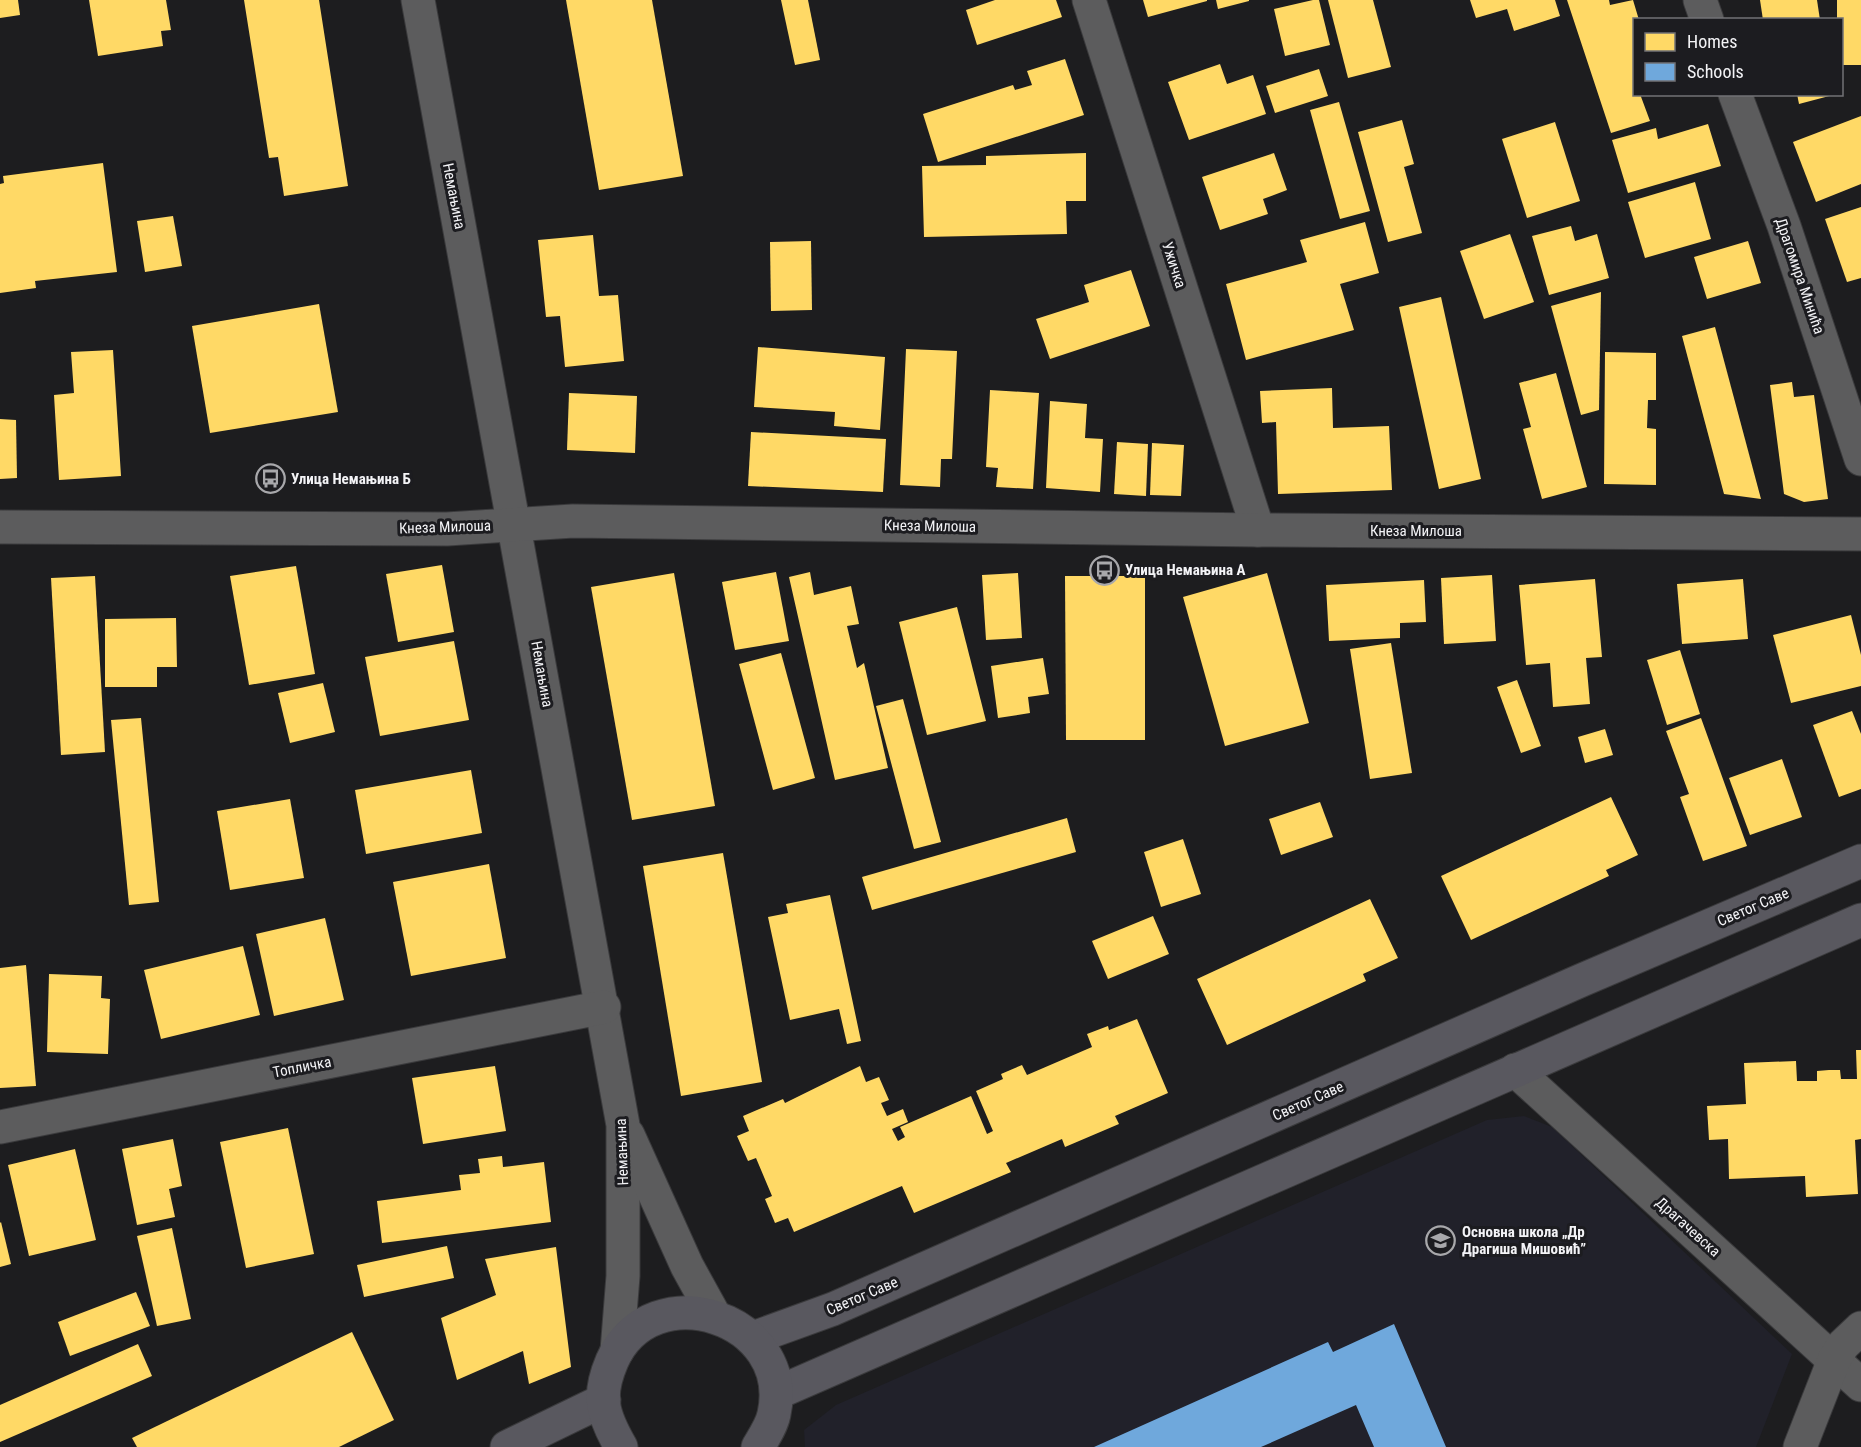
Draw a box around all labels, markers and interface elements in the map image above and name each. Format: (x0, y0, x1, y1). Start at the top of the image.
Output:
legend (1633, 18, 1843, 96)
text: Homes (1687, 31, 1737, 52)
text: Schools (1687, 61, 1744, 82)
street label: Немањина (439, 161, 469, 231)
street label: Драгомира Минића (1772, 216, 1828, 336)
street label: Ужичка (1158, 240, 1190, 290)
bus stop icon: Улица Немањина Б (254, 463, 286, 495)
place label: Улица Немањина Б (291, 470, 411, 488)
street label: Кнеза Милоша (399, 516, 491, 538)
street label: Кнеза Милоша (884, 516, 976, 536)
street label: Кнеза Милоша (1370, 522, 1462, 540)
bus stop icon: Улица Немањина А (1088, 554, 1120, 586)
place label: Улица Немањина А (1125, 561, 1245, 579)
street label: Немањина (527, 640, 557, 708)
street label: Светог Саве (1715, 884, 1791, 930)
street label: Топличка (271, 1053, 333, 1081)
street label: Светог Саве (1270, 1077, 1346, 1125)
street label: Немањина (612, 1118, 632, 1186)
street label: Драгачевска (1652, 1193, 1724, 1261)
place label: Основна школа „Др Драгиша Мишовић” (1462, 1223, 1586, 1258)
school or university icon: Основна школа „Др Драгиша Мишовић” (1425, 1225, 1457, 1257)
street label: Светог Саве (824, 1273, 900, 1319)

